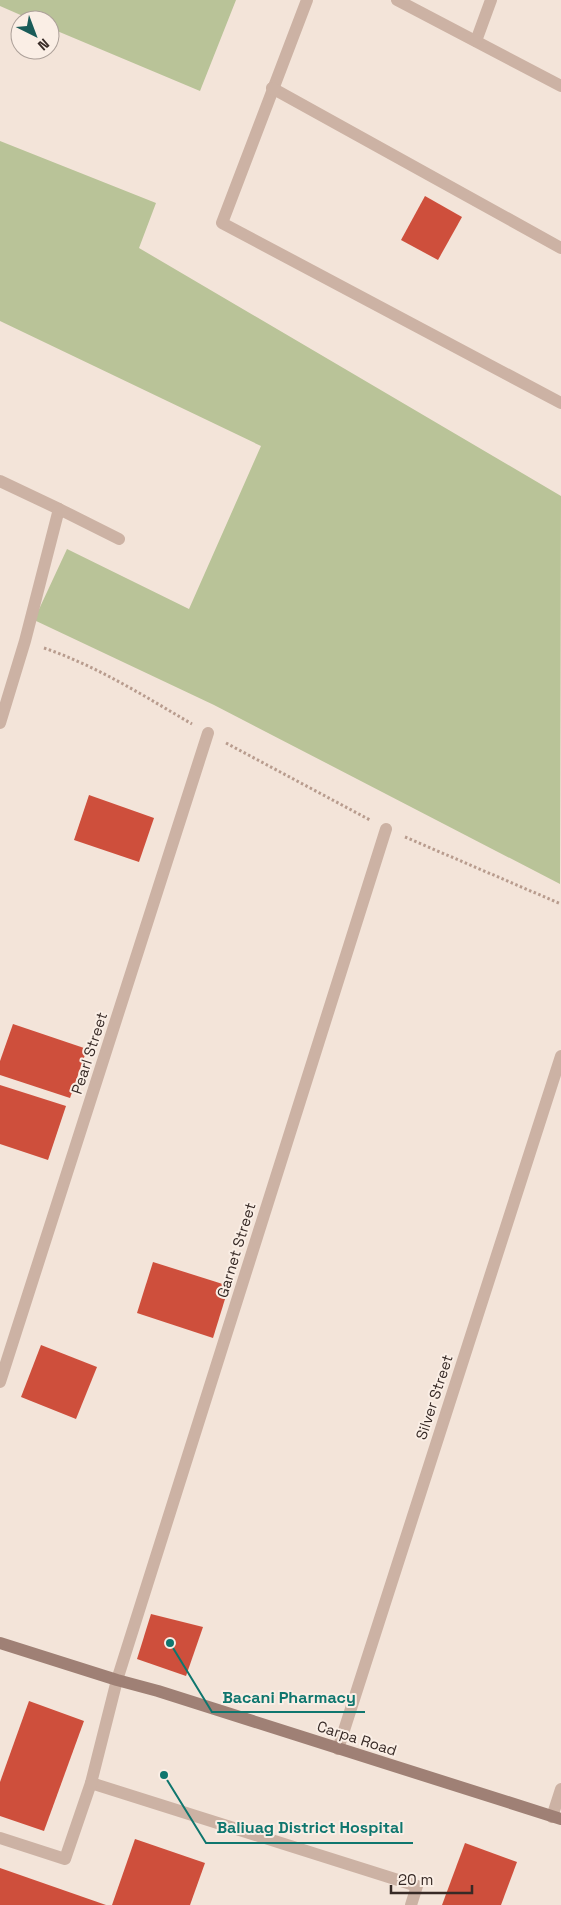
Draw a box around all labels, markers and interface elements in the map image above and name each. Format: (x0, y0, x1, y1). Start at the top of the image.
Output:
north arrow (10, 10, 60, 60)
text: N (34, 35, 53, 54)
street label: Pearl Street (67, 1009, 111, 1097)
street label: Garnet Street (213, 1200, 260, 1300)
street label: Silver Street (411, 1352, 457, 1442)
callout: Bacani Pharmacy (212, 1681, 365, 1712)
text: Bacani Pharmacy (222, 1687, 356, 1708)
street label: Carpa Road (315, 1716, 399, 1760)
callout: Baliuag District Hospital (206, 1812, 413, 1843)
text: Baliuag District Hospital (216, 1817, 404, 1838)
scale bar (391, 1862, 472, 1894)
text: 20 m (398, 1870, 433, 1889)

